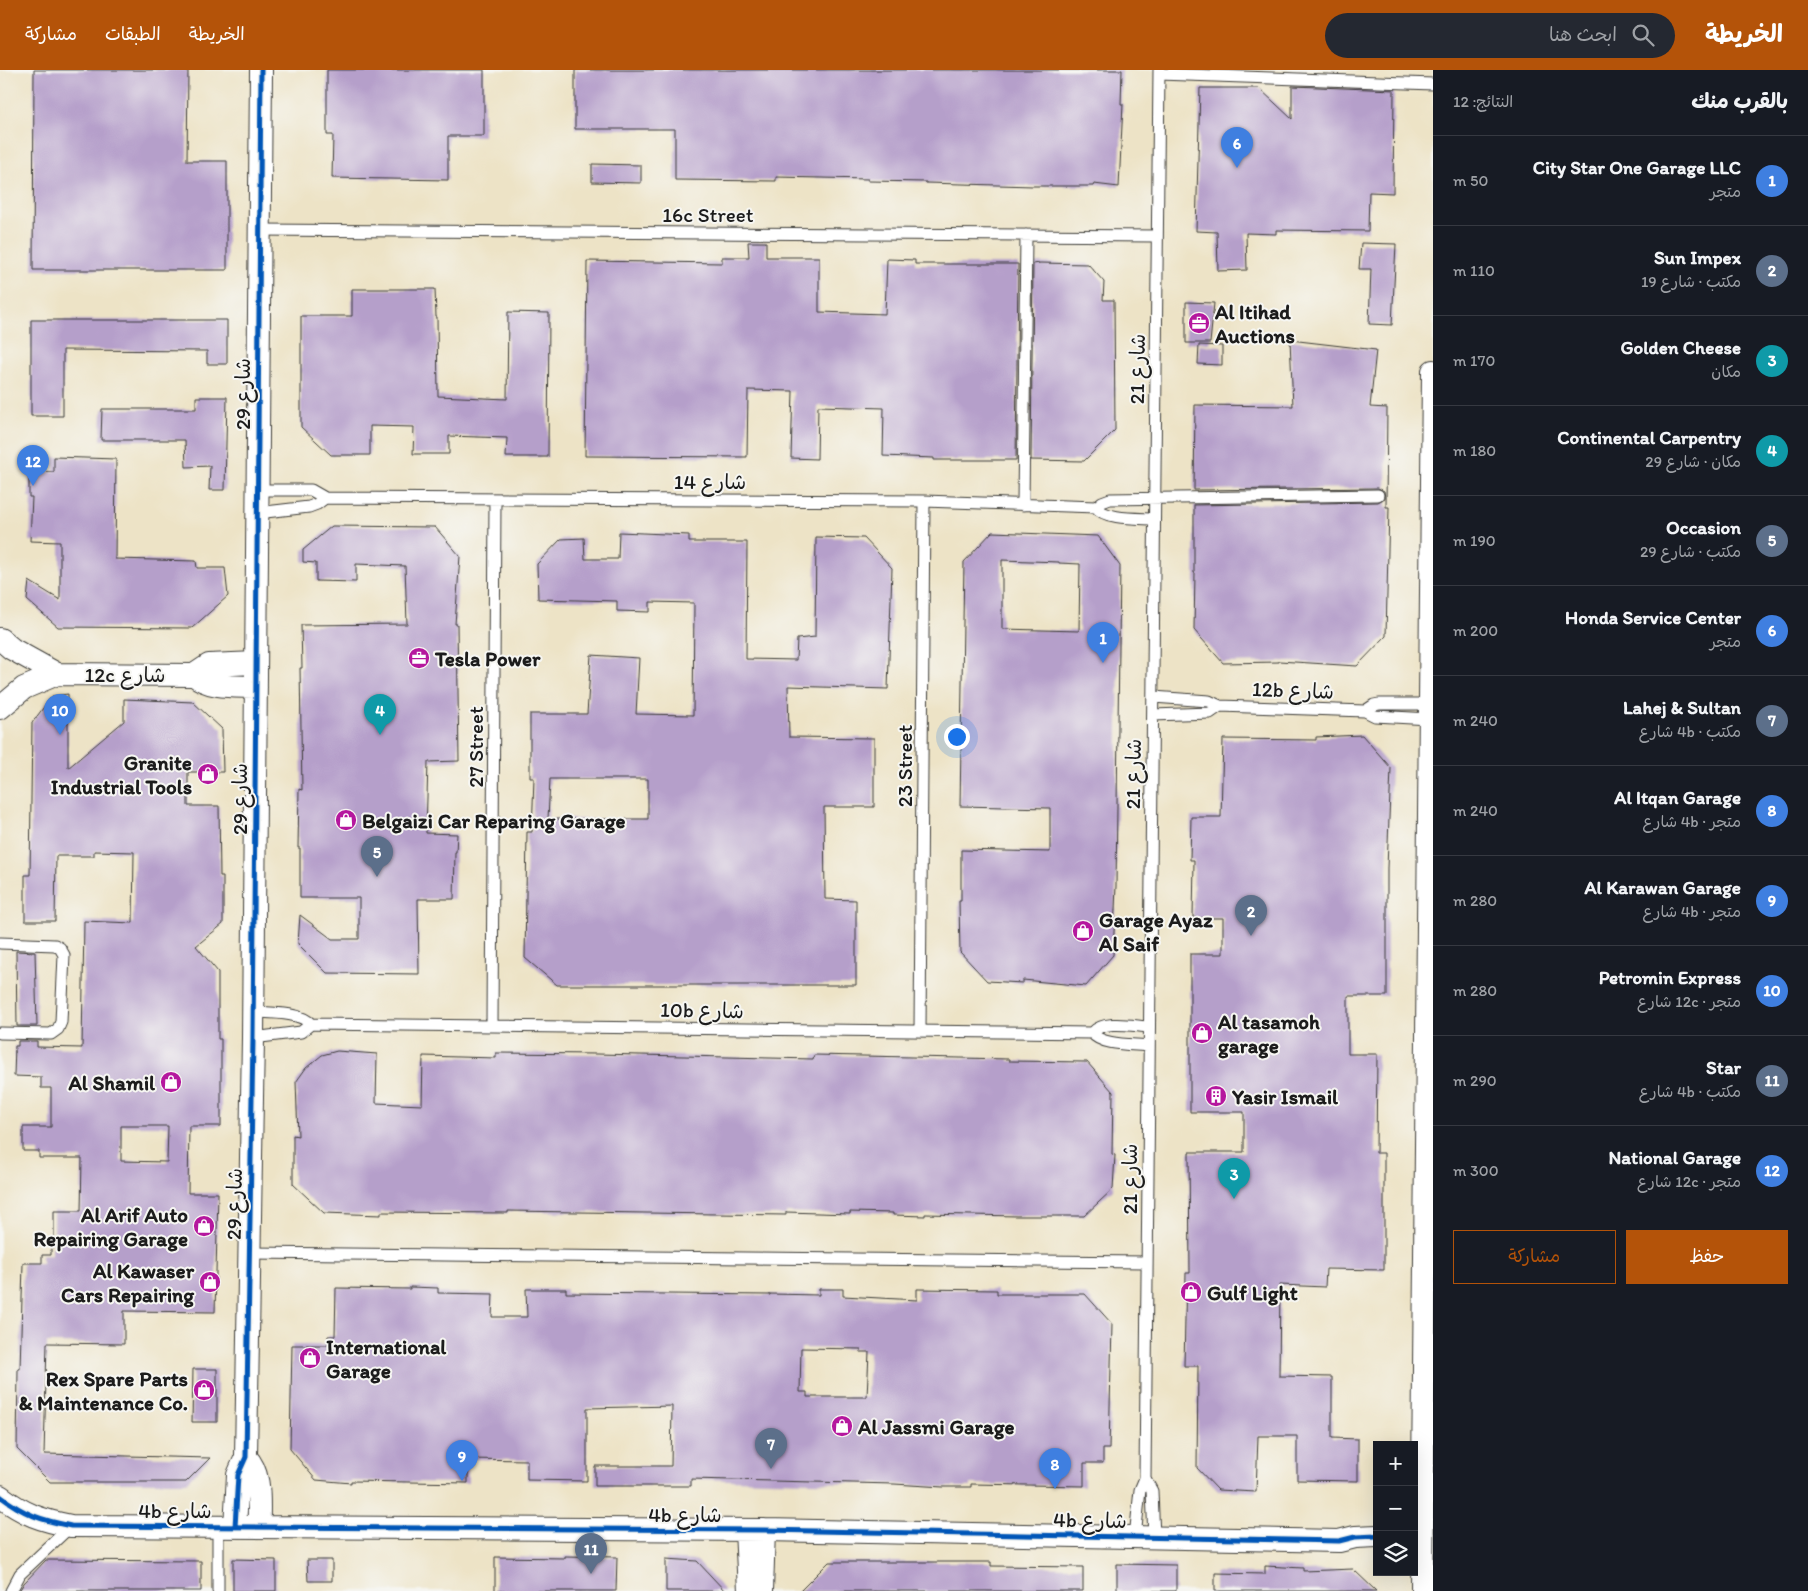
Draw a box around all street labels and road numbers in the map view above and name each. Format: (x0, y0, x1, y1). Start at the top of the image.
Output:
street label: 16c Street (662, 202, 754, 227)
street label: شارع 21 (1124, 333, 1153, 405)
street label: شارع 29 (230, 358, 258, 430)
street label: شارع 14 (674, 469, 746, 497)
street label: 12c شارع (85, 662, 165, 690)
street label: 12b شارع (1252, 676, 1334, 707)
street label: 27 Street (463, 706, 488, 788)
street label: 23 Street (892, 725, 917, 807)
street label: شارع 21 (1120, 738, 1149, 810)
street label: شارع 29 (227, 763, 255, 835)
street label: 10b شارع (660, 997, 744, 1026)
street label: شارع 21 (1117, 1144, 1145, 1214)
street label: شارع 29 (221, 1168, 250, 1240)
street label: 4b شارع (138, 1498, 212, 1526)
street label: 4b شارع (648, 1502, 722, 1530)
street label: 4b شارع (1053, 1507, 1127, 1536)

